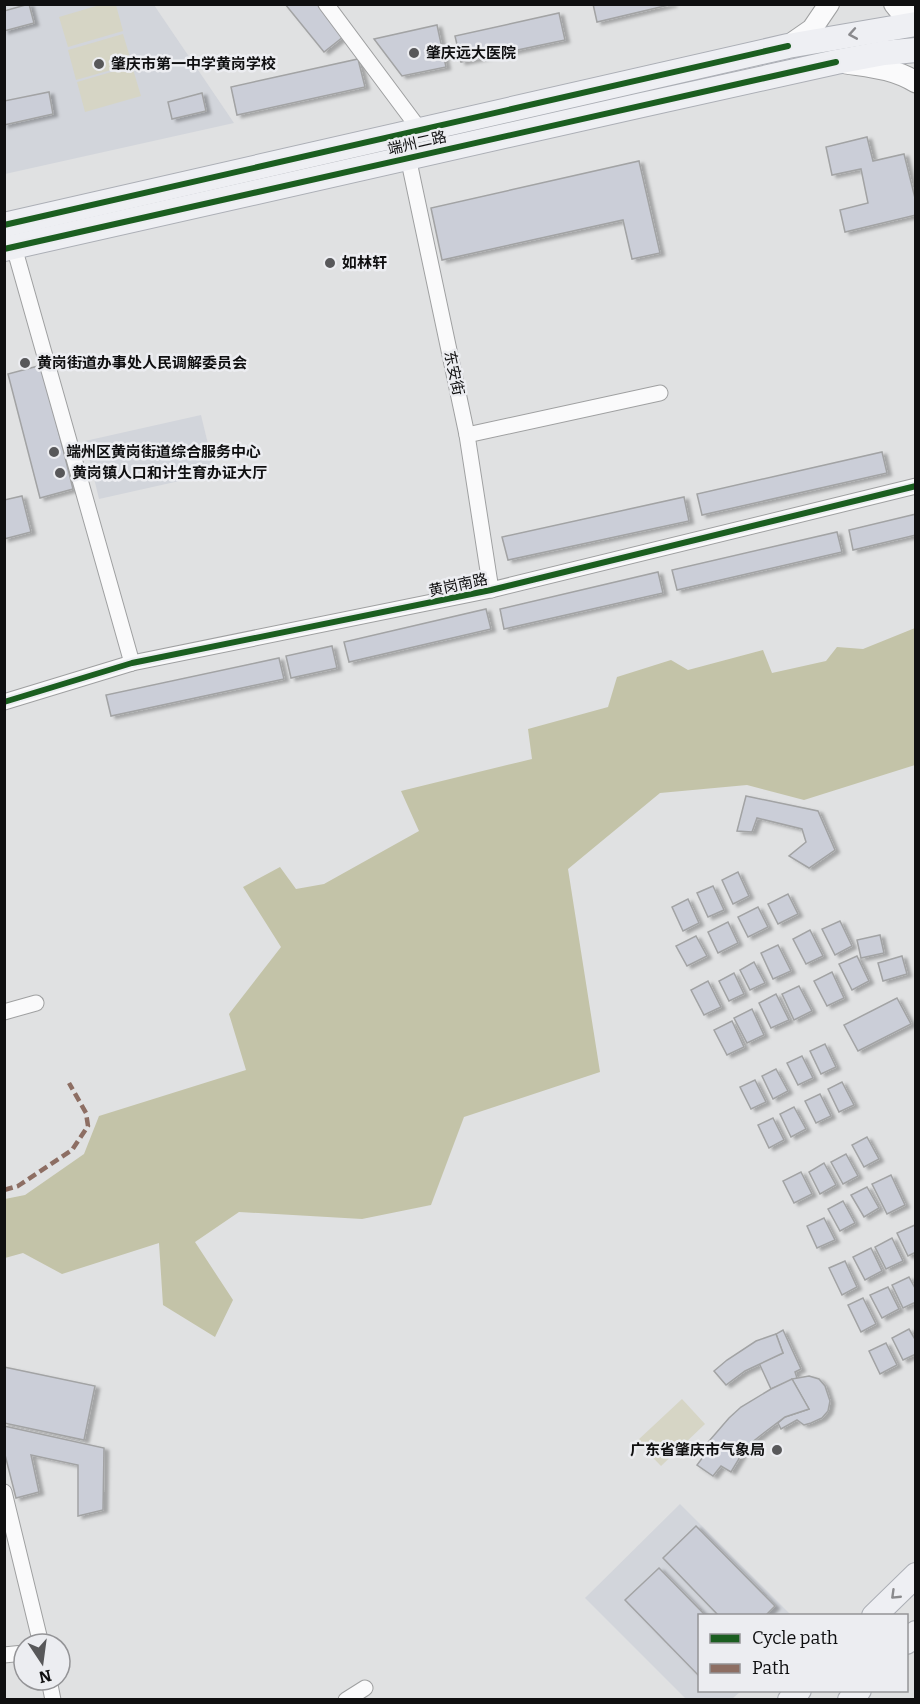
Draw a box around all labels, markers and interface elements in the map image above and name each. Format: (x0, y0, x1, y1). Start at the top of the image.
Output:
one-way arrow (848, 27, 858, 40)
place label: 肇庆远大医院 (426, 44, 516, 62)
marker: 肇庆远大医院 (407, 46, 421, 60)
place label: 肇庆市第一中学黄岗学校 (111, 55, 276, 73)
marker: 肇庆市第一中学黄岗学校 (92, 57, 106, 71)
street label: 端州二路 (386, 127, 448, 159)
place label: 如林轩 (342, 254, 387, 272)
marker: 如林轩 (323, 256, 337, 270)
street label: 东安街 (441, 349, 467, 397)
place label: 黄岗街道办事处人民调解委员会 (37, 354, 247, 372)
marker: 黄岗街道办事处人民调解委员会 (18, 356, 32, 370)
place label: 端州区黄岗街道综合服务中心 (66, 443, 261, 461)
marker: 端州区黄岗街道综合服务中心 (47, 445, 61, 459)
place label: 黄岗镇人口和计生育办证大厅 (72, 464, 267, 482)
marker: 黄岗镇人口和计生育办证大厅 (53, 466, 67, 480)
street label: 黄岗南路 (427, 570, 489, 600)
place label: 广东省肇庆市气象局 (630, 1441, 765, 1459)
marker: 广东省肇庆市气象局 (770, 1443, 784, 1457)
one-way arrow (891, 1588, 902, 1599)
legend (698, 1614, 908, 1692)
text: Cycle path (752, 1627, 838, 1649)
north arrow (12, 1632, 72, 1692)
text: Path (752, 1657, 790, 1679)
text: N (37, 1665, 53, 1687)

